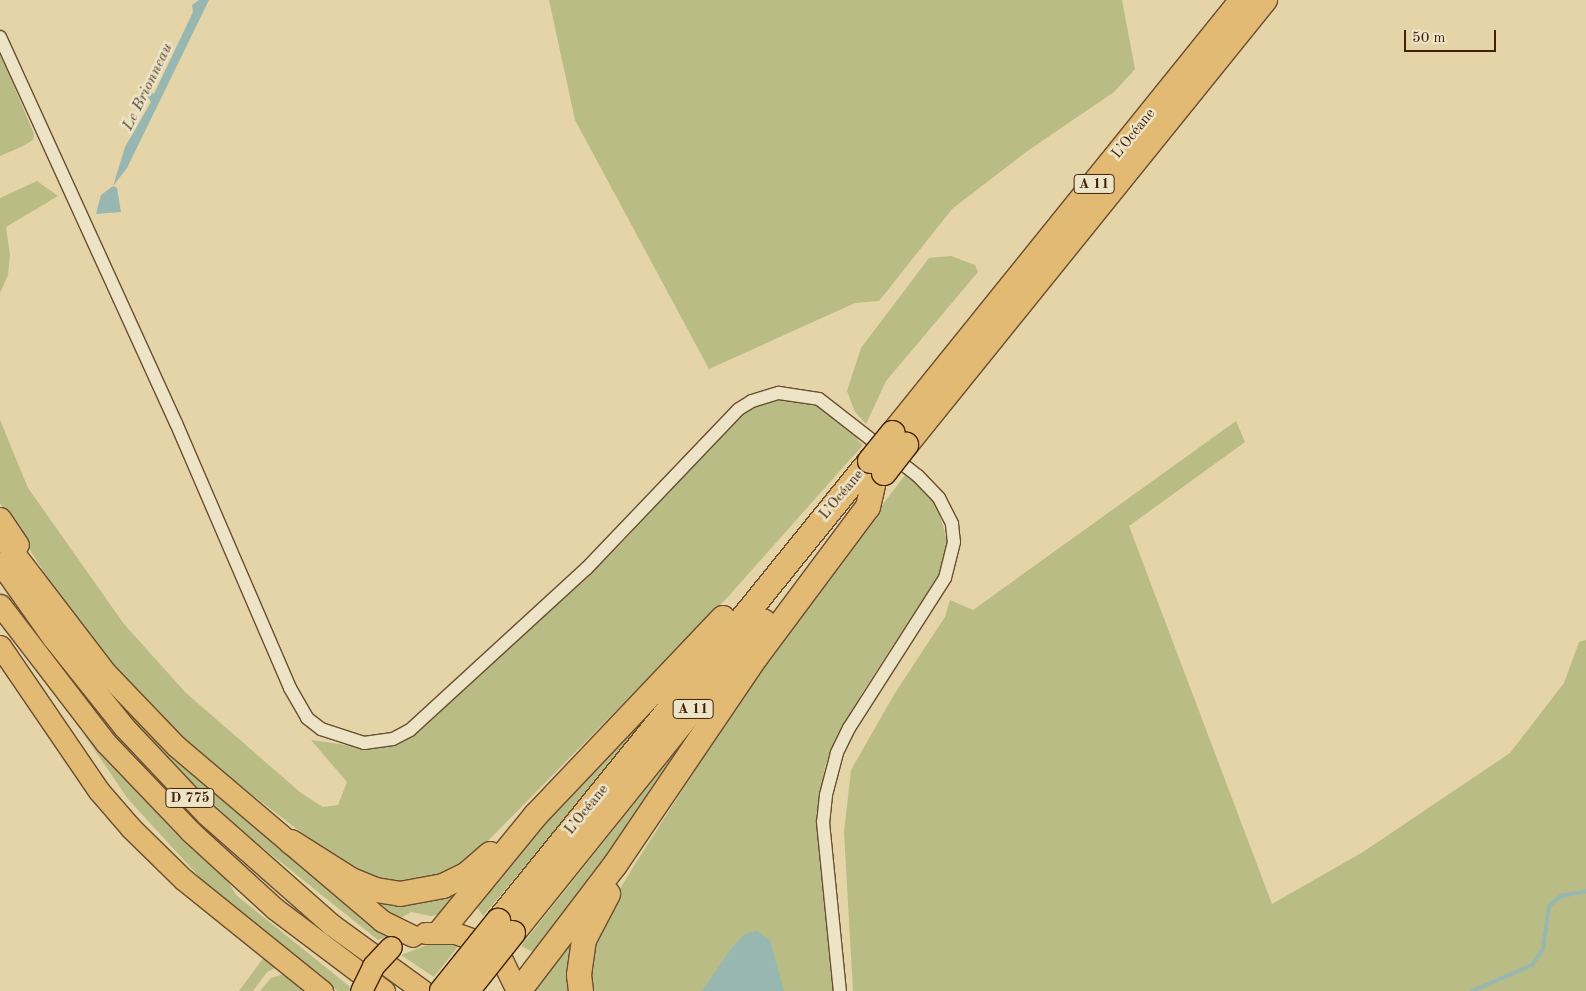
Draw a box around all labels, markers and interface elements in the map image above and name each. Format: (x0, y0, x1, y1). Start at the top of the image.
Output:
scale bar (1406, 20, 1498, 52)
text: 50 m (1412, 31, 1446, 46)
water label: Le Brionneau (119, 40, 177, 134)
street label: L’Océane (1108, 105, 1160, 163)
road number: A 11 (1073, 172, 1115, 195)
street label: L’Océane (816, 466, 868, 524)
road number: A 11 (672, 698, 714, 721)
street label: L’Océane (561, 781, 613, 839)
road number: D 775 (165, 786, 215, 810)

